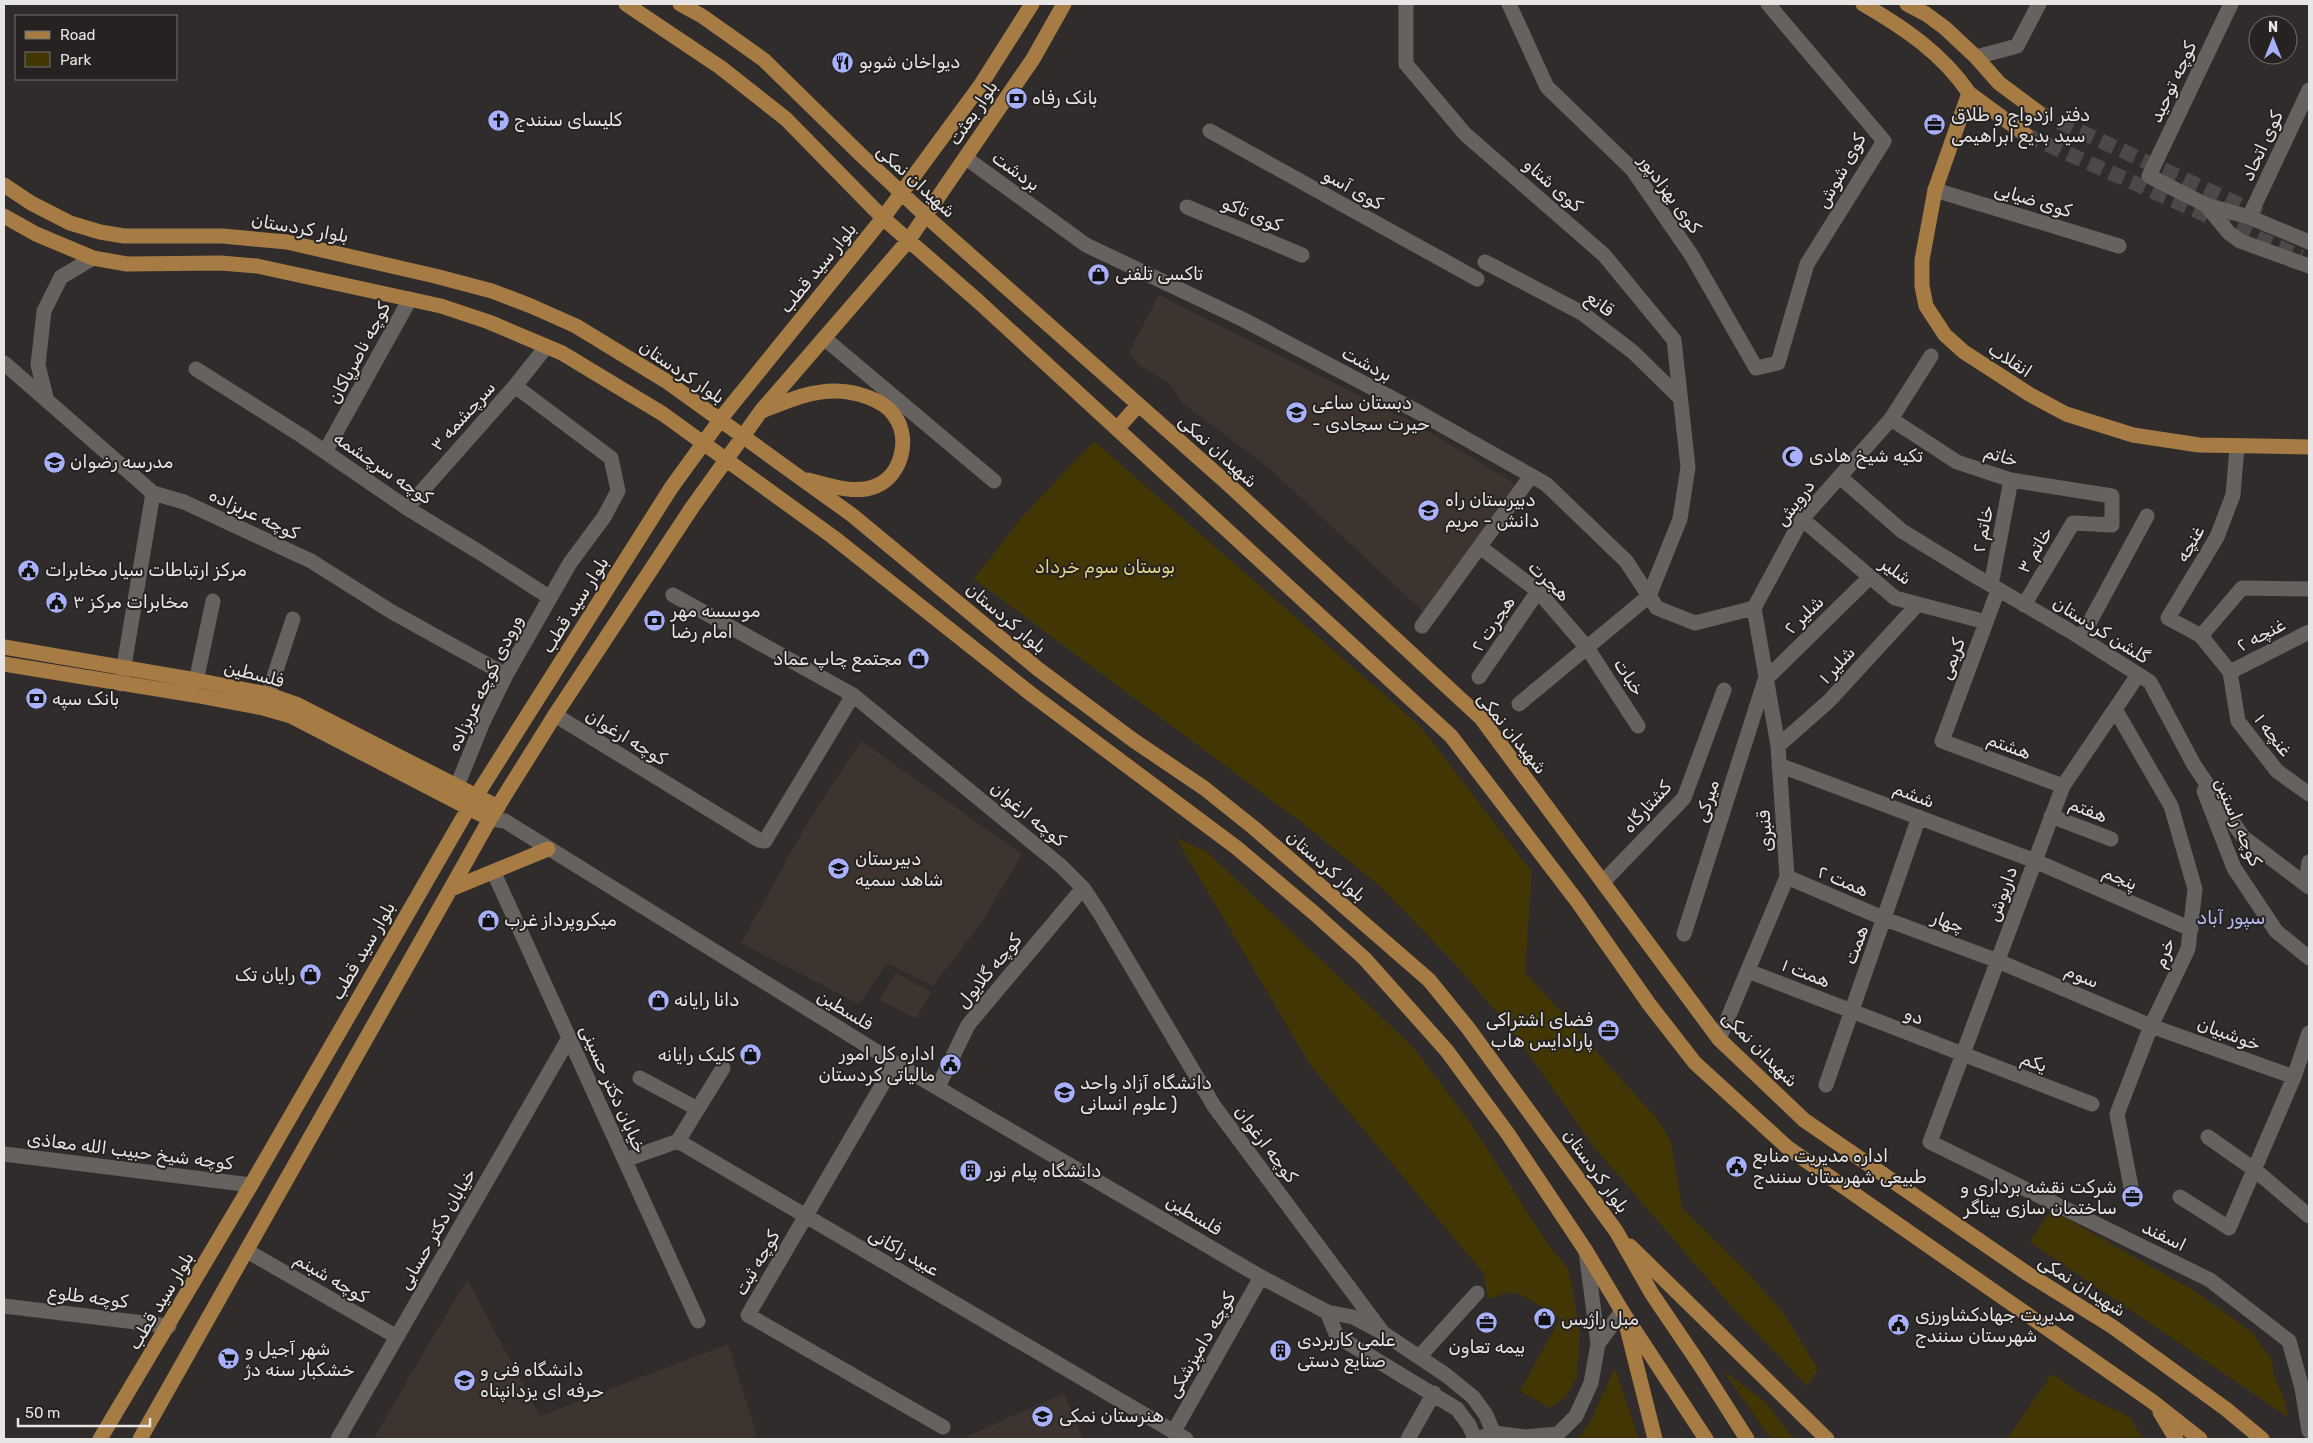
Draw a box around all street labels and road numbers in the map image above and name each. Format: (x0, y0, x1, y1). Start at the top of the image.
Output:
street label: کوچه توحید (2145, 38, 2201, 126)
street label: بلوار بعثت (943, 76, 1003, 150)
street label: کوی اتحاد (2236, 107, 2288, 185)
street label: کوی شوش (1811, 130, 1871, 212)
street label: شهیدان نمکی (872, 140, 960, 222)
street label: بردشت (988, 146, 1044, 196)
street label: کوی بهزادپور (1633, 150, 1706, 238)
street label: کوی شتاو (1519, 153, 1587, 217)
street label: کوی آسو (1319, 164, 1387, 214)
street label: کوی ضیایی (1992, 178, 2074, 222)
street label: کوی تاکو (1219, 191, 1285, 237)
street label: بلوار کردستان (250, 209, 350, 247)
street label: بلوار سید قطب (775, 218, 861, 318)
street label: قانع (1581, 287, 1618, 323)
street label: کوچه ناصرپاکان (323, 298, 396, 408)
street label: بلوار کردستان (635, 335, 729, 409)
street label: انقلاب (1984, 338, 2036, 382)
street label: بردشت (1338, 342, 1396, 386)
street label: سرچشمه ۳ (426, 376, 500, 456)
street label: شهیدان نمکی (1174, 410, 1262, 492)
street label: کوچه سرچشمه (330, 427, 436, 509)
street label: خاتم (1981, 440, 2021, 473)
street label: درویش (1770, 476, 1820, 530)
street label: کوچه عربزاده (205, 484, 303, 544)
street label: خاتم ۲ (1968, 503, 1999, 555)
street label: غنچه (2171, 522, 2209, 566)
street label: خاتم ۳ (2013, 523, 2058, 578)
street label: شلیر (1875, 552, 1916, 590)
street label: بلوار سید قطب (537, 553, 613, 657)
street label: هجرت (1523, 556, 1575, 606)
street label: بلوار کردستان (961, 578, 1051, 658)
street label: شلیر ۲ (1780, 591, 1828, 639)
street label: هجرت ۲ (1466, 592, 1520, 656)
street label: گلشن کردستان (2049, 592, 2153, 668)
street label: ورودی کوچه عربزاده (442, 611, 528, 755)
street label: غنچه ۲ (2233, 613, 2289, 656)
street label: کریمی (1934, 635, 1970, 683)
street label: شلیر ۱ (1814, 642, 1860, 688)
street label: خبات (1609, 654, 1649, 700)
street label: فلسطین (222, 656, 286, 692)
street label: شهیدان نمکی (1472, 688, 1552, 778)
street label: کوچه ارغوان (581, 704, 671, 770)
street label: غنچه ۱ (2249, 709, 2297, 761)
street label: هشتم (1984, 728, 2034, 765)
street label: کوچه راستین (2210, 775, 2266, 869)
street label: کشتارگاه (1618, 776, 1676, 838)
street label: کوچه ارغوان (986, 777, 1070, 851)
street label: میرکی (1690, 777, 1724, 825)
street label: ششم (1890, 777, 1938, 814)
street label: هفتم (2065, 793, 2110, 828)
street label: قنبری (1753, 809, 1777, 853)
street label: بلوار کردستان (1282, 825, 1370, 907)
street label: همت ۲ (1814, 860, 1872, 902)
street label: پنجم (2099, 861, 2141, 896)
street label: داریوش (1982, 864, 2022, 924)
street label: بلوار سید قطب (326, 898, 400, 1004)
street label: چهار (1928, 906, 1967, 938)
street label: همت (1839, 922, 1873, 968)
street label: کوچه گلایول (952, 929, 1026, 1013)
street label: خرم (2148, 935, 2180, 971)
street label: همت ۱ (1779, 954, 1833, 992)
street label: سوم (2062, 959, 2102, 993)
street label: فلسطین (813, 985, 877, 1035)
street label: دو (1901, 1002, 1927, 1030)
street label: شهیدان نمکی (1717, 1006, 1803, 1092)
street label: خوشبیان (2194, 1012, 2264, 1056)
street label: خیابان دکتر حسینی (575, 1022, 651, 1156)
street label: یکم (2017, 1047, 2050, 1078)
street label: کوچه ارغوان (1230, 1101, 1302, 1187)
street label: بلوار کردستان (1558, 1125, 1634, 1217)
street label: کوچه شیخ حبیب الله معاذی (25, 1127, 234, 1177)
street label: خیابان دکتر حسابی (393, 1164, 481, 1294)
street label: فلسطین (1162, 1190, 1226, 1240)
street label: اسفند (2138, 1216, 2190, 1256)
street label: عبید زاکانی (865, 1223, 944, 1281)
street label: کوچه ثبت (730, 1227, 784, 1299)
street label: بلوار سید قطب (123, 1248, 199, 1354)
street label: کوچه شبنم (290, 1248, 372, 1309)
street label: شهیدان نمکی (2034, 1250, 2130, 1322)
street label: کوچه طلوع (46, 1281, 129, 1314)
street label: کوچه دامپزشکی (1162, 1288, 1241, 1402)

